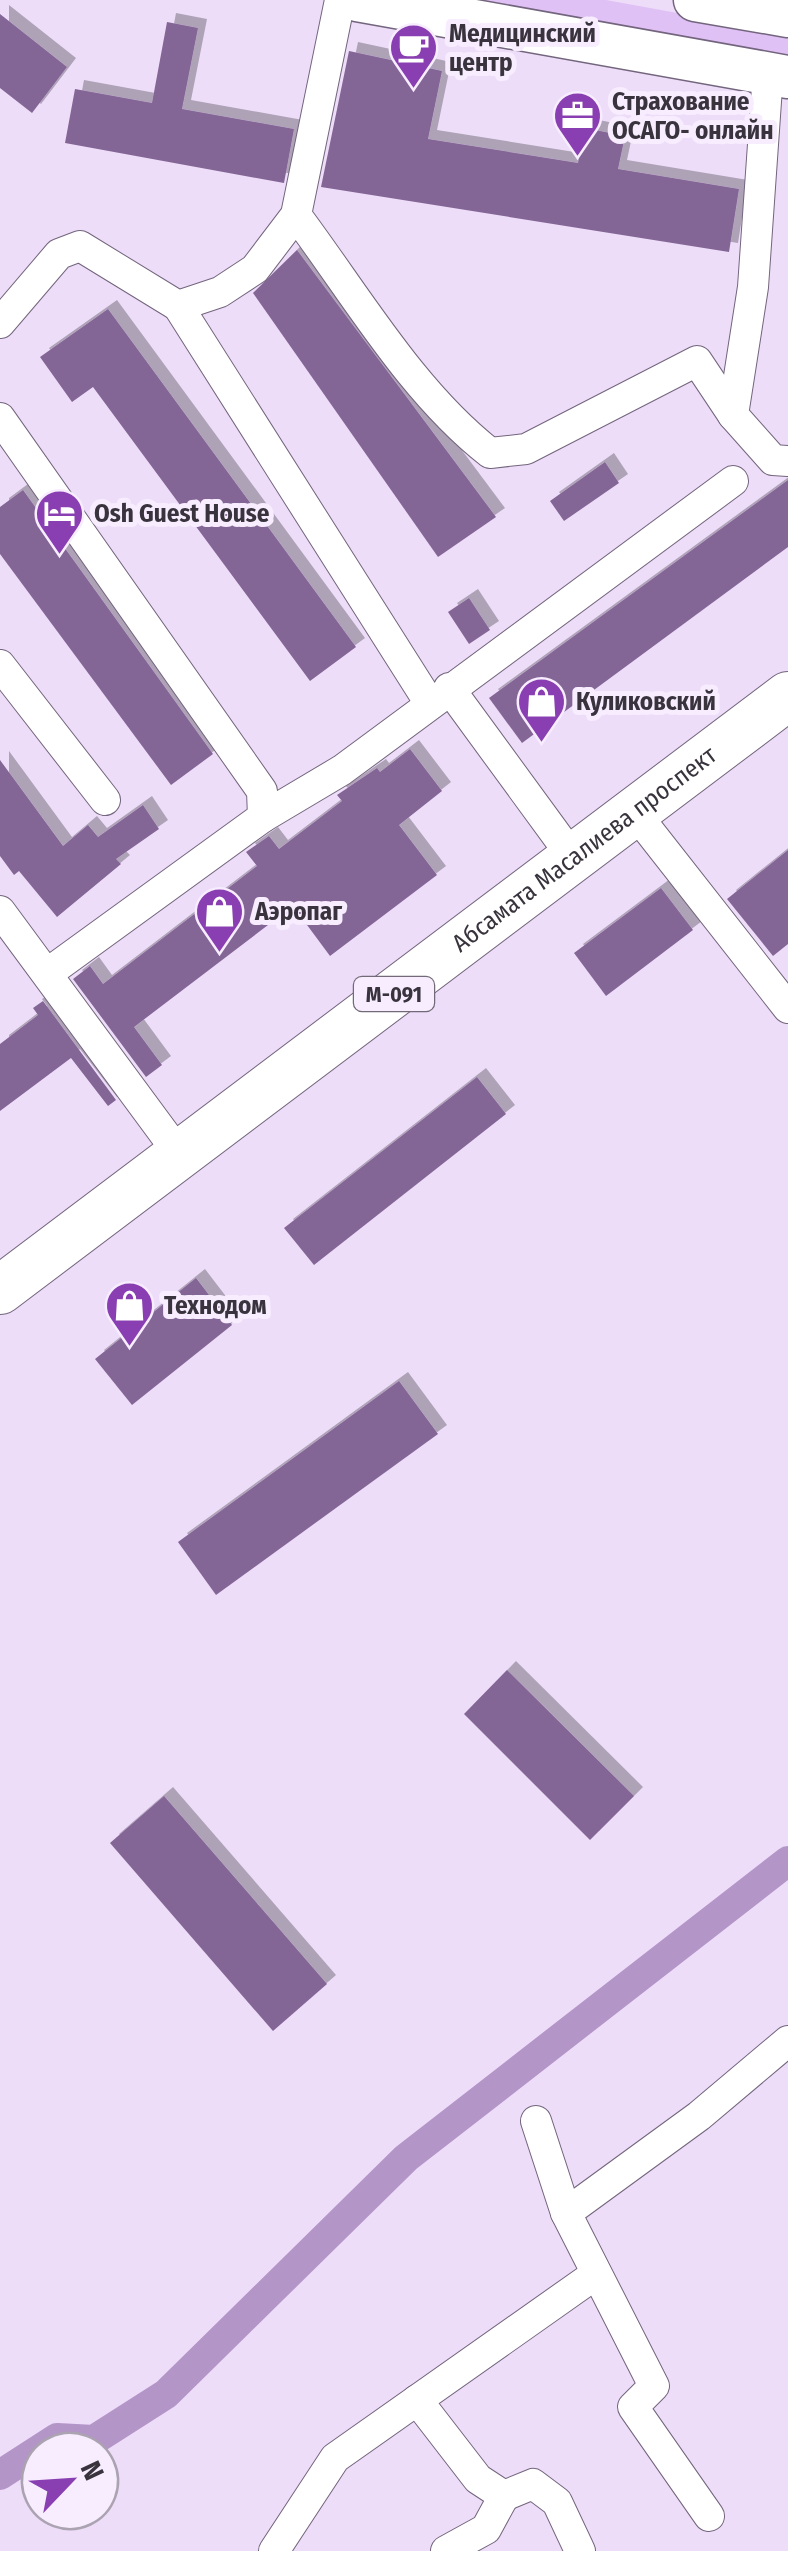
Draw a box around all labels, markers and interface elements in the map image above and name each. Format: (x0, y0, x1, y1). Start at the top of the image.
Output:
place label: Медицинский центр (449, 19, 596, 78)
cafe icon: Медицинский центр (388, 22, 440, 90)
place label: Страхование ОСАГО- онлайн (612, 87, 774, 146)
office icon: Страхование ОСАГО- онлайн (551, 90, 603, 158)
hotel icon: Osh Guest House (33, 488, 85, 556)
place label: Osh Guest House (94, 499, 270, 529)
shop icon: Куликовский (515, 676, 567, 744)
place label: Куликовский (576, 687, 716, 717)
street label: Абсамата Масалиева проспект (446, 740, 723, 959)
shop icon: Аэропаг (194, 886, 246, 954)
place label: Аэропаг (254, 897, 342, 927)
road number: М-091 (354, 977, 434, 1011)
shop icon: Технодом (103, 1280, 155, 1348)
place label: Технодом (164, 1291, 267, 1321)
north arrow (20, 2431, 120, 2531)
text: N (74, 2456, 111, 2485)

